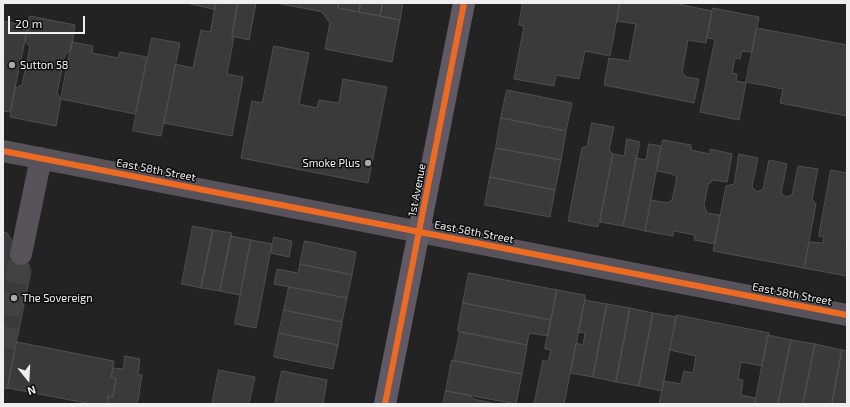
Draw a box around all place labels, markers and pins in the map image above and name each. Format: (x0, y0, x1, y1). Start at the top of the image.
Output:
place label: Sutton 58 (20, 58, 68, 72)
marker: Sutton 58 (7, 60, 17, 70)
place label: Smoke Plus (303, 156, 360, 170)
marker: Smoke Plus (363, 158, 373, 168)
place label: The Sovereign (22, 291, 93, 305)
marker: The Sovereign (9, 293, 19, 303)

